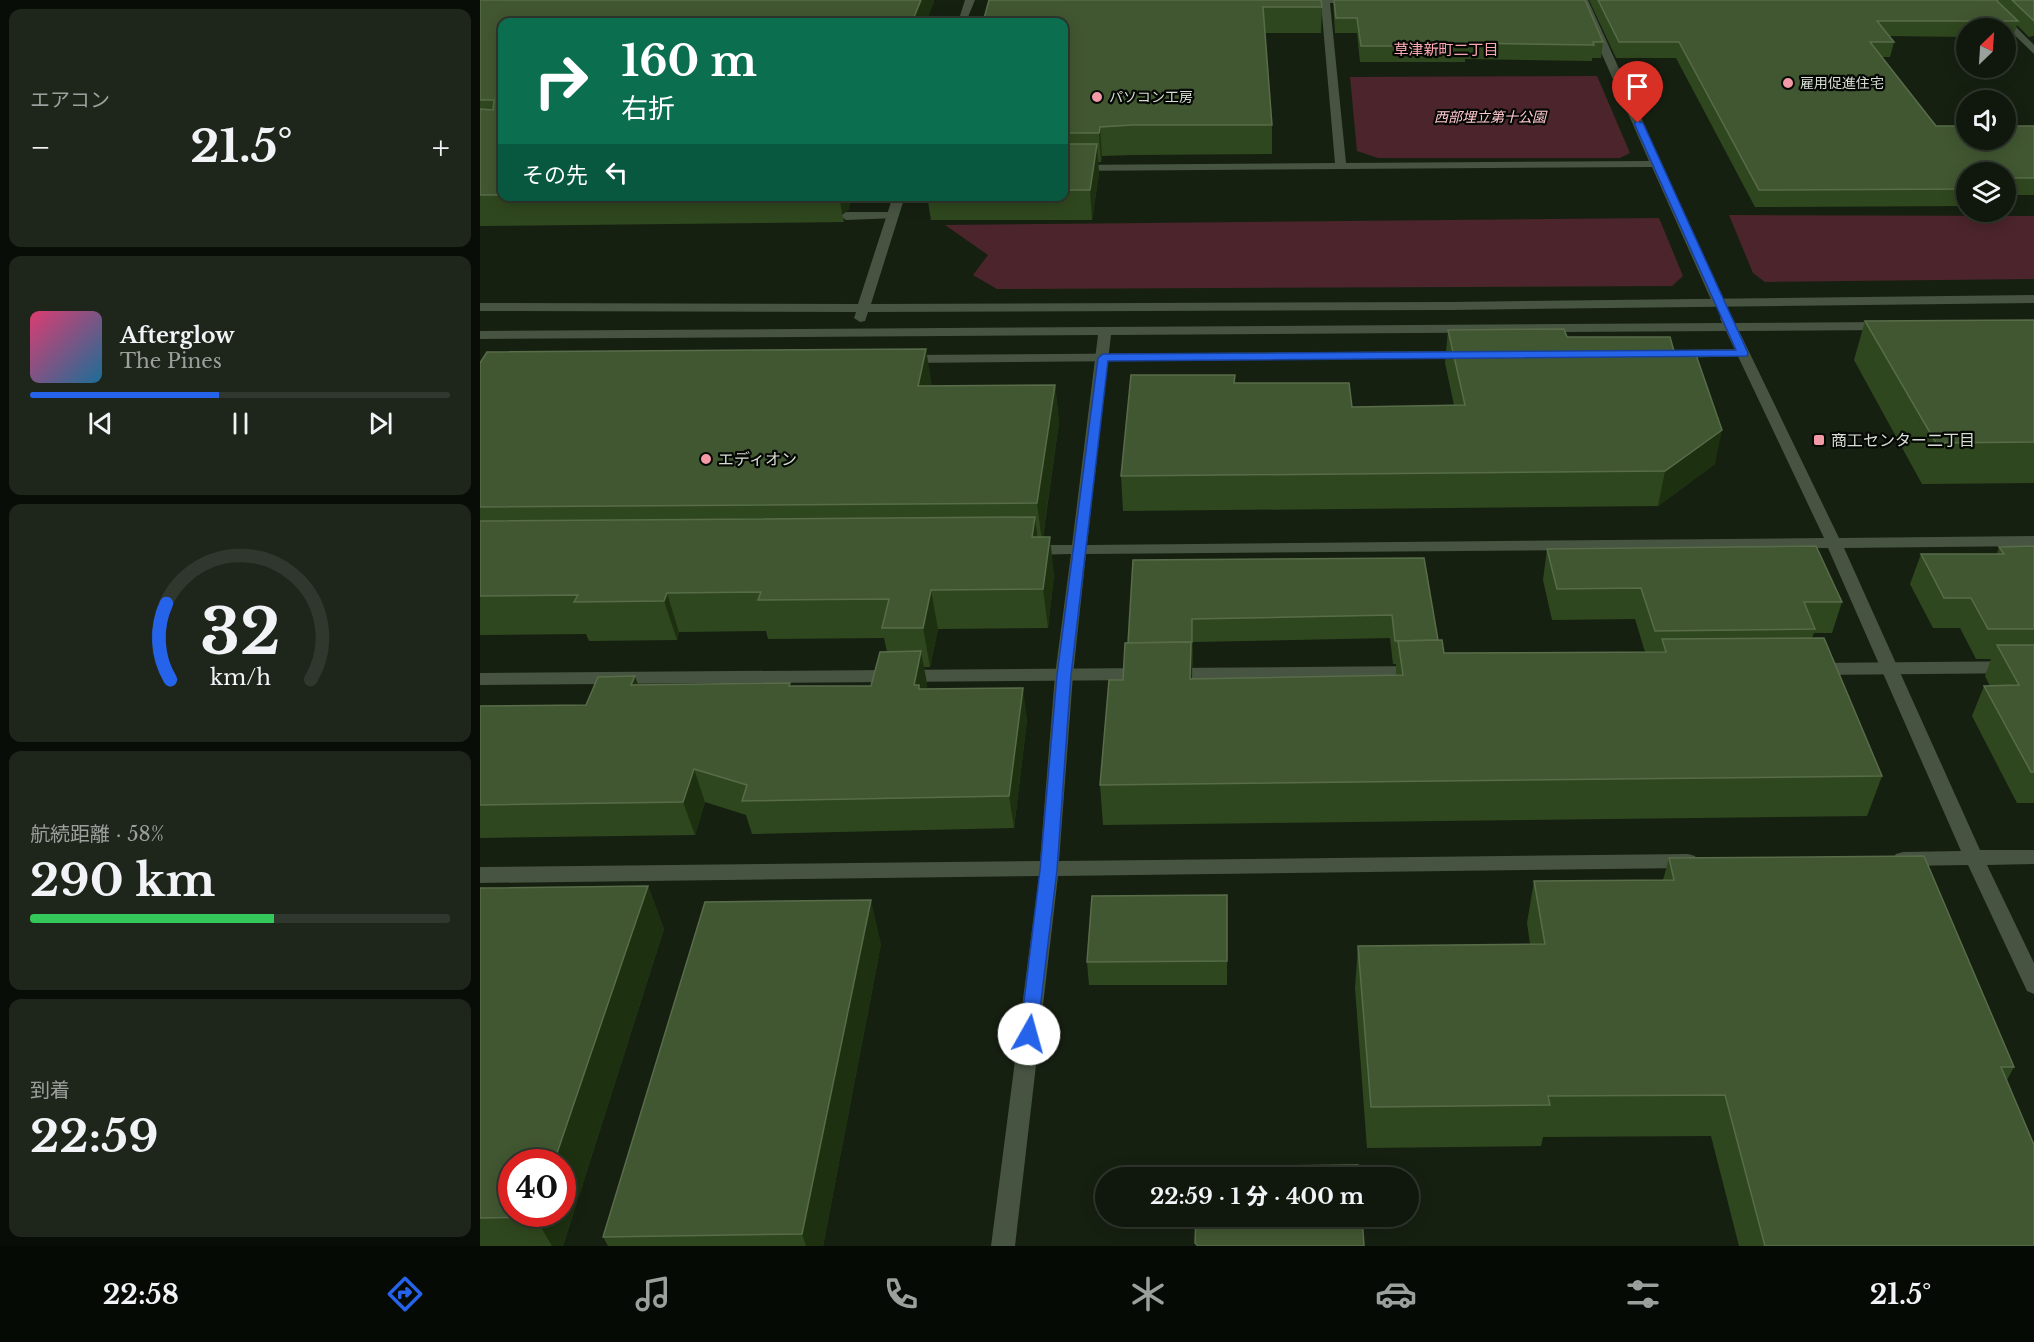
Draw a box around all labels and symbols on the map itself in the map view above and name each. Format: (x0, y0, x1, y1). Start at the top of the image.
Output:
north arrow (1956, 18, 2016, 78)
district label: 草津新町二丁目 (1393, 40, 1499, 59)
pin (1612, 61, 1663, 123)
place label: 雇用促進住宅 (1800, 74, 1884, 92)
marker: 雇用促進住宅 (1781, 76, 1795, 90)
place label: パソコン工房 (1109, 88, 1193, 106)
marker: パソコン工房 (1090, 90, 1104, 104)
park label: 西部埋立第十公園 (1434, 108, 1548, 126)
place label: 商工センター二丁目 (1831, 430, 1975, 450)
marker: 商工センター二丁目 (1812, 433, 1826, 447)
place label: エディオン (718, 449, 797, 469)
marker: エディオン (699, 452, 713, 466)
position arrow (997, 1002, 1061, 1066)
speed limit sign: 40 (498, 1149, 576, 1227)

